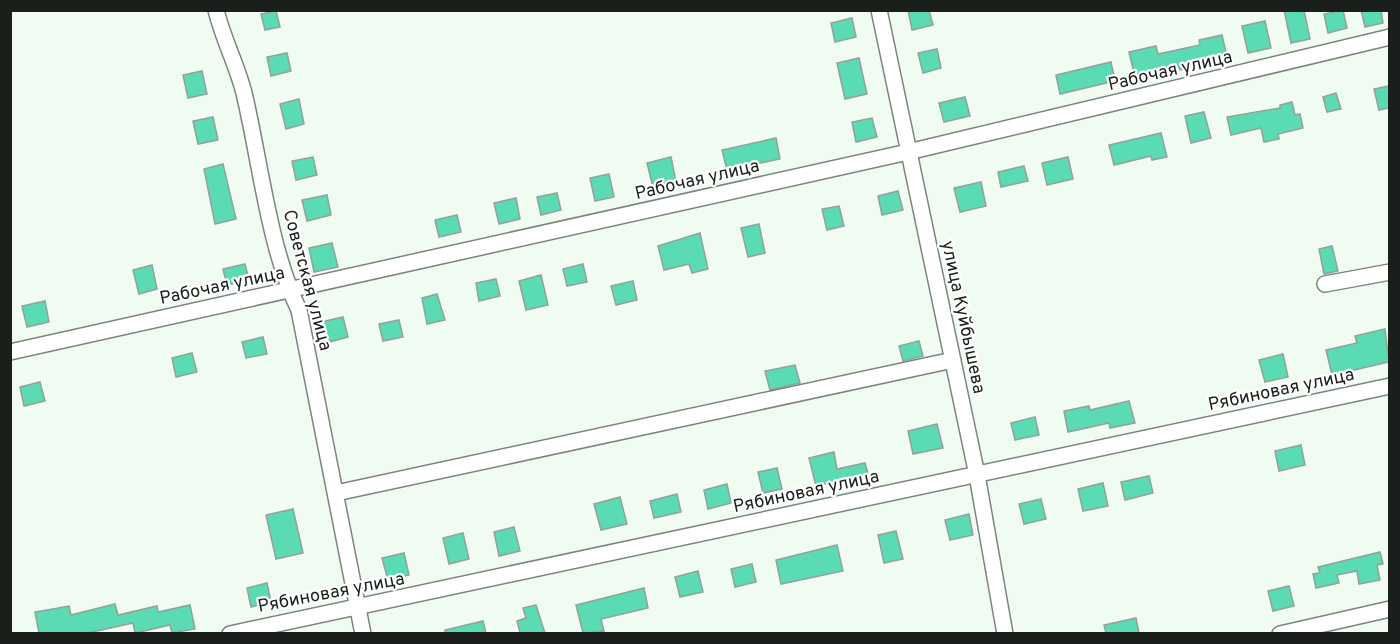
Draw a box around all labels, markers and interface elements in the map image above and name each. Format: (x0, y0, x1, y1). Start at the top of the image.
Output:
street label: Рабочая улица (1106, 46, 1235, 97)
street label: Рабочая улица (633, 155, 762, 206)
street label: Советская улица (277, 207, 336, 353)
street label: улица Куйбышева (935, 239, 990, 396)
street label: Рабочая улица (158, 262, 287, 311)
street label: Рябиновая улица (1206, 364, 1357, 417)
street label: Рябиновая улица (731, 466, 882, 519)
street label: Рябиновая улица (256, 568, 407, 619)

